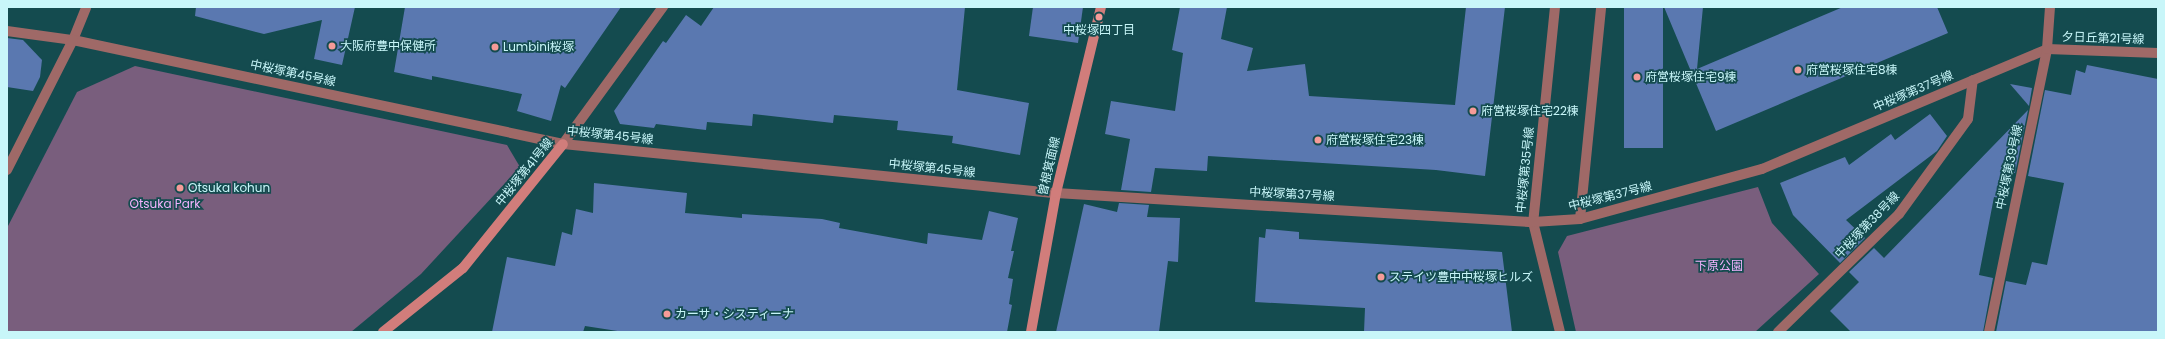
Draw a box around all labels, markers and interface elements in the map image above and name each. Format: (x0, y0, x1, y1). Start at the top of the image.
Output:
marker: 中桜塚四丁目 (1094, 12, 1104, 22)
place label: 中桜塚四丁目 (1063, 23, 1135, 37)
street label: 夕日丘第21号線 (2061, 29, 2145, 47)
place label: 大阪府豊中保健所 (340, 39, 436, 53)
place label: Lumbini桜塚 (503, 40, 574, 54)
marker: 大阪府豊中保健所 (327, 41, 337, 51)
marker: Lumbini桜塚 (490, 42, 500, 52)
street label: 中桜塚第45号線 (249, 57, 337, 89)
place label: 府営桜塚住宅8棟 (1806, 63, 1898, 77)
marker: 府営桜塚住宅8棟 (1793, 65, 1803, 75)
street label: 中桜塚第37号線 (1871, 68, 1955, 114)
place label: 府営桜塚住宅9棟 (1645, 70, 1737, 84)
marker: 府営桜塚住宅9棟 (1632, 72, 1642, 82)
place label: 府営桜塚住宅22棟 (1481, 104, 1579, 118)
marker: 府営桜塚住宅22棟 (1468, 106, 1478, 116)
street label: 中桜塚第45号線 (566, 123, 654, 147)
street label: 中桜塚第39号線 (1993, 123, 2025, 211)
street label: 中桜塚第35号線 (1513, 126, 1537, 214)
place label: 府営桜塚住宅23棟 (1326, 133, 1424, 147)
street label: 中桜塚第41号線 (492, 135, 556, 209)
street label: 曽根箕面線 (1035, 135, 1063, 197)
marker: 府営桜塚住宅23棟 (1313, 135, 1323, 145)
street label: 中桜塚第45号線 (888, 156, 976, 180)
street label: 中桜塚第37号線 (1567, 179, 1653, 213)
place label: Otsuka kohun (188, 181, 270, 195)
marker: Otsuka kohun (175, 183, 185, 193)
street label: 中桜塚第37号線 (1249, 185, 1335, 203)
street label: 中桜塚第38号線 (1832, 189, 1902, 261)
park label: Otsuka Park (130, 197, 200, 211)
park label: 下原公園 (1695, 259, 1743, 273)
place label: ステイツ豊中中桜塚ヒルズ (1389, 270, 1533, 284)
marker: ステイツ豊中中桜塚ヒルズ (1376, 272, 1386, 282)
place label: カーサ・システィーナ (675, 307, 795, 321)
marker: カーサ・システィーナ (662, 309, 672, 319)

